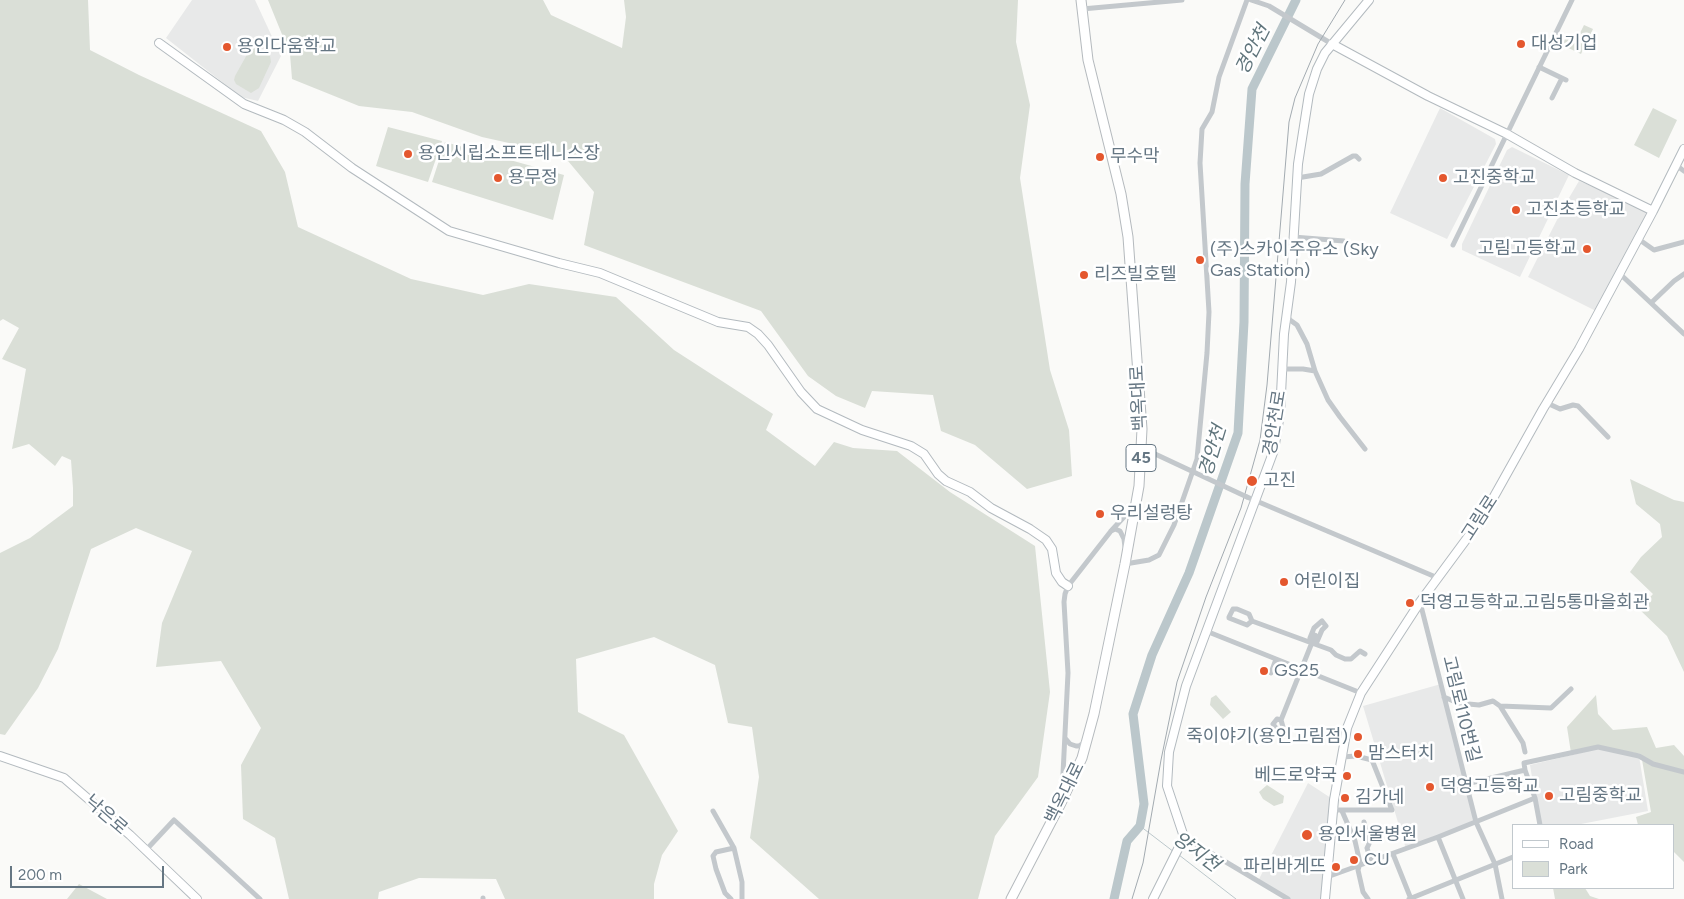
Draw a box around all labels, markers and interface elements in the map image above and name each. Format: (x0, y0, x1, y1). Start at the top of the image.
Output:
water label: 경안천 (1231, 21, 1275, 79)
place label: 대성기업 (1531, 33, 1597, 55)
place label: 용인다움학교 (237, 36, 336, 58)
marker: 대성기업 (1515, 38, 1527, 50)
marker: 용인다움학교 (221, 41, 233, 53)
place label: 용인시립소프트테니스장 (418, 143, 600, 165)
place label: 무수막 (1110, 146, 1160, 168)
marker: 용인시립소프트테니스장 (402, 148, 414, 160)
marker: 무수막 (1094, 151, 1106, 163)
place label: 용무정 (508, 167, 558, 189)
place label: 고진중학교 (1453, 167, 1536, 189)
marker: 용무정 (492, 172, 504, 184)
marker: 고진중학교 (1437, 172, 1449, 184)
place label: 고진초등학교 (1526, 199, 1625, 221)
marker: 고진초등학교 (1510, 204, 1522, 216)
place label: 고림고등학교 (1478, 238, 1577, 260)
place label: (주)스카이주유소 (Sky Gas Station) (1210, 239, 1379, 282)
marker: 고림고등학교 (1581, 243, 1593, 255)
marker: (주)스카이주유소 (Sky Gas Station) (1194, 254, 1206, 266)
place label: 리즈빌호텔 (1094, 264, 1177, 286)
marker: 리즈빌호텔 (1078, 269, 1090, 281)
street label: 백옥대로 (1126, 364, 1152, 432)
street label: 경안천로 (1259, 389, 1291, 457)
water label: 경안천 (1194, 423, 1232, 479)
road number: 45 (1126, 444, 1156, 472)
place label: 고진 (1263, 470, 1296, 492)
marker: 고진 (1245, 474, 1259, 488)
street label: 고림로 (1457, 491, 1503, 545)
place label: 우리설렁탕 (1110, 503, 1193, 525)
marker: 우리설렁탕 (1094, 508, 1106, 520)
place label: 어린이집 (1294, 571, 1360, 593)
marker: 어린이집 (1278, 576, 1290, 588)
place label: 덕영고등학교.고림5통마을회관 (1420, 592, 1649, 614)
marker: 덕영고등학교.고림5통마을회관 (1404, 597, 1416, 609)
street label: 고림로110번길 (1437, 653, 1485, 765)
place label: GS25 (1274, 660, 1319, 682)
marker: GS25 (1258, 665, 1270, 677)
place label: 죽이야기(용인고림점) (1186, 726, 1348, 748)
marker: 죽이야기(용인고림점) (1352, 731, 1364, 743)
place label: 맘스터치 (1368, 743, 1434, 765)
marker: 맘스터치 (1352, 748, 1364, 760)
street label: 백옥대로 (1041, 758, 1089, 828)
place label: 베드로약국 (1254, 765, 1337, 787)
marker: 베드로약국 (1341, 770, 1353, 782)
place label: 덕영고등학교 (1440, 776, 1539, 798)
marker: 덕영고등학교 (1424, 781, 1436, 793)
place label: 고림중학교 (1559, 785, 1642, 807)
place label: 김가네 (1355, 787, 1405, 809)
marker: 고림중학교 (1543, 790, 1555, 802)
street label: 낙은로 (80, 791, 132, 839)
marker: 김가네 (1339, 792, 1351, 804)
place label: 용인서울병원 (1318, 824, 1417, 846)
legend (1512, 824, 1674, 889)
water label: 양지천 (1168, 827, 1224, 877)
marker: 용인서울병원 (1300, 828, 1314, 842)
text: Road (1559, 835, 1594, 853)
place label: CU (1364, 849, 1390, 871)
marker: CU (1348, 854, 1360, 866)
scale bar (12, 856, 166, 888)
place label: 파리바게뜨 (1243, 856, 1326, 878)
text: Park (1559, 860, 1588, 878)
marker: 파리바게뜨 (1330, 861, 1342, 873)
text: 200 m (18, 866, 62, 884)

